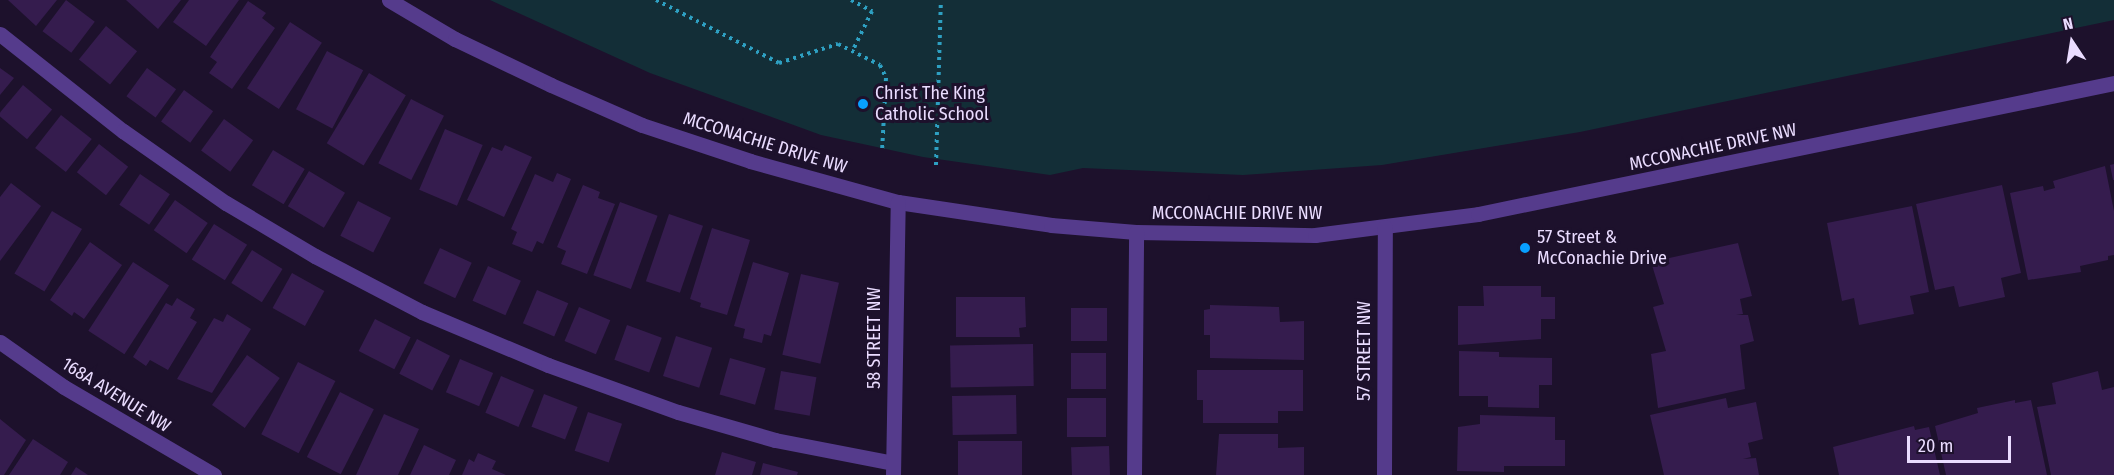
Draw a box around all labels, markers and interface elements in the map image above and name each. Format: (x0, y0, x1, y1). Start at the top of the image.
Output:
north arrow (2042, 12, 2102, 72)
text: N (2061, 14, 2075, 34)
place label: Christ The King Catholic School (875, 83, 989, 125)
marker: Christ The King Catholic School (856, 97, 870, 111)
street label: MCCONACHIE DRIVE NW (680, 108, 850, 178)
street label: MCCONACHIE DRIVE NW (1627, 119, 1799, 175)
street label: MCCONACHIE DRIVE NW (1152, 202, 1322, 224)
place label: 57 Street & McConachie Drive (1537, 227, 1667, 270)
marker: 57 Street & McConachie Drive (1518, 241, 1532, 255)
street label: 58 STREET NW (863, 287, 885, 389)
street label: 57 STREET NW (1353, 301, 1375, 401)
street label: 168A AVENUE NW (58, 353, 174, 437)
scale bar (1910, 424, 2014, 462)
text: 20 m (1918, 435, 1953, 457)

